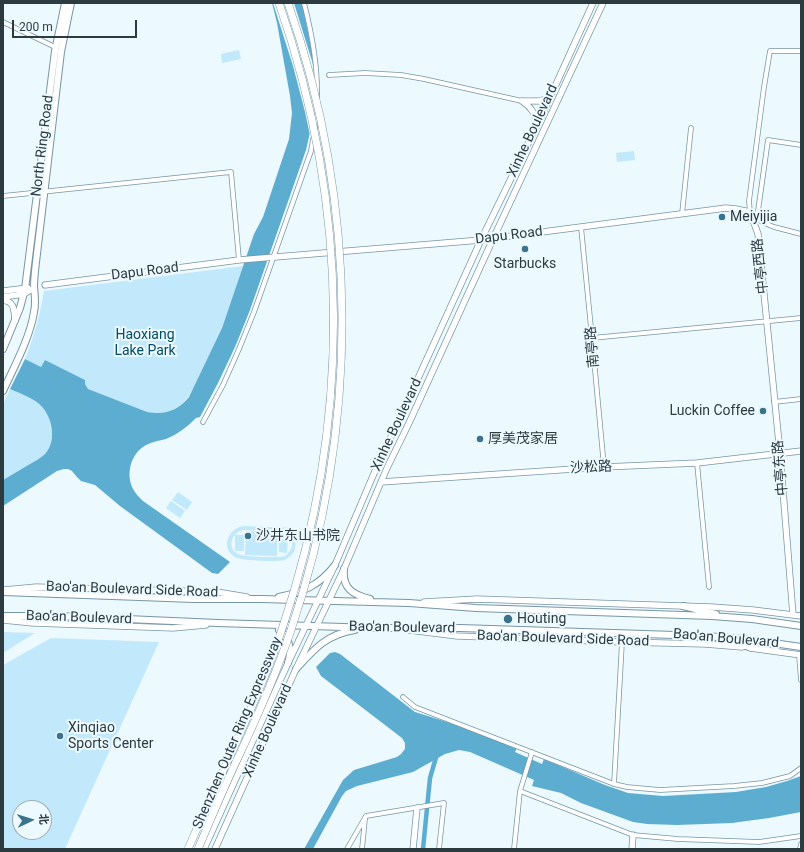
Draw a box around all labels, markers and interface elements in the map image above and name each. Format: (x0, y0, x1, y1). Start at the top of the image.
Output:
scale bar (14, 12, 139, 38)
text: 200 m (19, 20, 53, 34)
street label: Xinhe Boulevard (504, 82, 562, 180)
street label: North Ring Road (28, 94, 58, 198)
place label: Meiyijia (730, 209, 777, 225)
marker: Meiyijia (717, 212, 727, 222)
street label: Dapu Road (474, 224, 544, 248)
street label: 中亭西路 (750, 237, 772, 295)
marker: Starbucks (520, 244, 530, 254)
place label: Starbucks (494, 256, 556, 272)
street label: Dapu Road (110, 260, 180, 284)
street label: 南亭路 (583, 325, 603, 369)
park label: Haoxiang Lake Park (114, 327, 176, 360)
street label: Xinhe Boulevard (368, 376, 426, 474)
place label: Luckin Coffee (669, 403, 755, 419)
marker: Luckin Coffee (758, 406, 768, 416)
place label: 厚美茂家居 (488, 431, 558, 447)
marker: 厚美茂家居 (475, 434, 485, 444)
street label: 中亭东路 (770, 439, 792, 497)
street label: 沙松路 (570, 459, 612, 477)
place label: 沙井东山书院 (256, 528, 340, 544)
marker: 沙井东山书院 (243, 531, 253, 541)
street label: Bao'an Boulevard Side Road (46, 579, 218, 601)
street label: Bao'an Boulevard (26, 608, 132, 628)
place label: Houting (517, 611, 566, 627)
marker: Houting (502, 613, 514, 625)
street label: Bao'an Boulevard (349, 619, 455, 637)
street label: Bao'an Boulevard (672, 626, 780, 652)
street label: Bao'an Boulevard Side Road (477, 628, 649, 650)
street label: Shenzhen Outer Ring Expressway (190, 634, 286, 832)
street label: Xinhe Boulevard (240, 682, 296, 780)
place label: Xinqiao Sports Center (68, 720, 154, 752)
marker: Xinqiao Sports Center (55, 731, 65, 741)
north arrow (12, 800, 52, 840)
text: 北 (37, 813, 50, 825)

